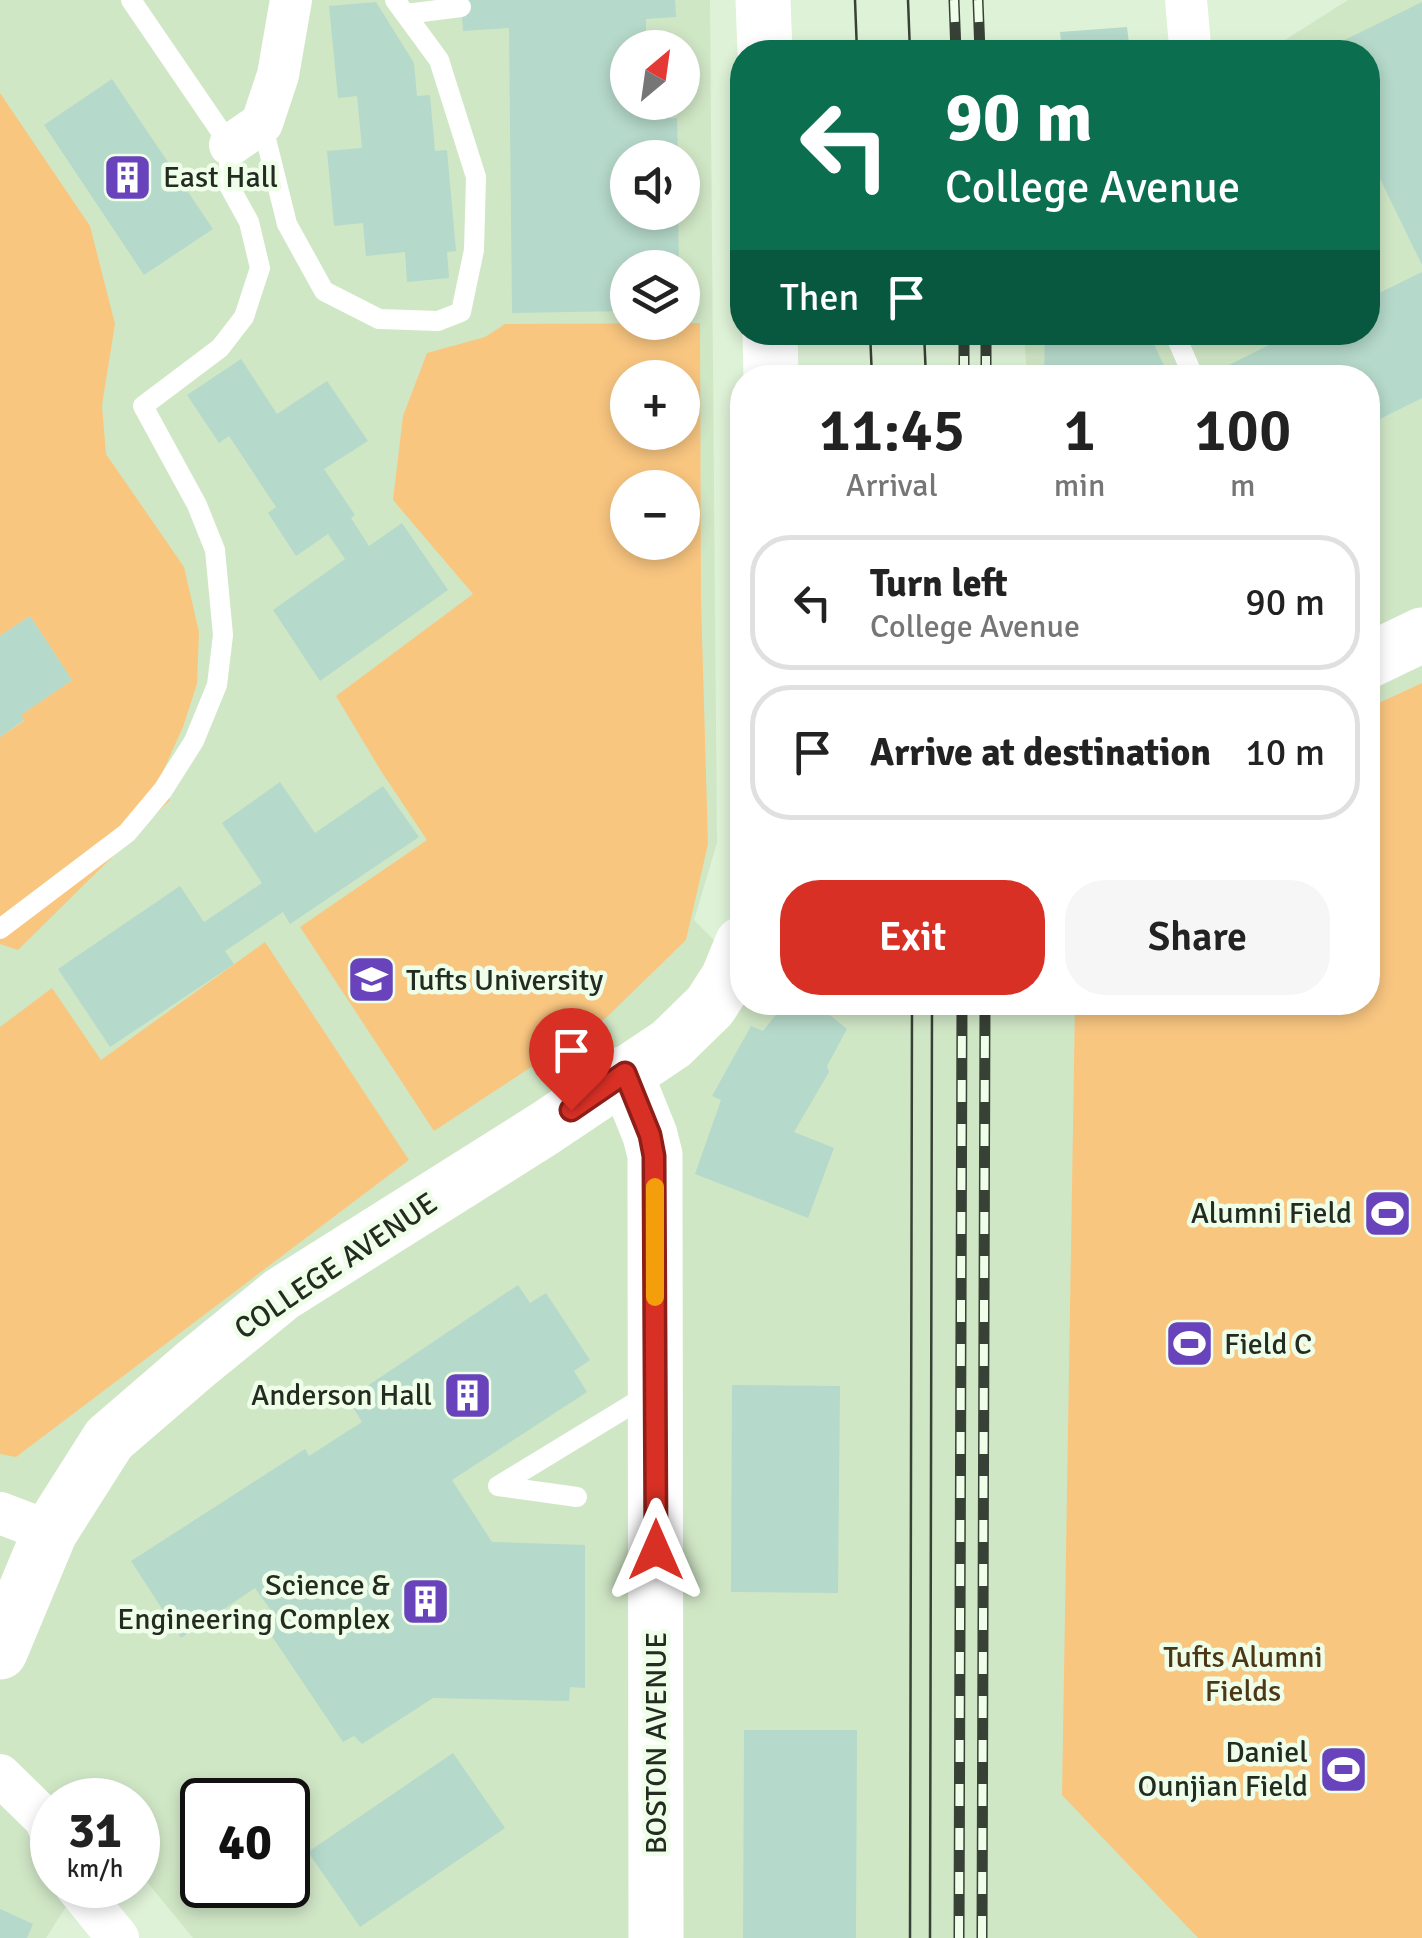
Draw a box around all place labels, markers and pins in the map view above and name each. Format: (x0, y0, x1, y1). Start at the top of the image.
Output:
building icon: East Hall (102, 151, 154, 203)
place label: East Hall (163, 159, 278, 196)
school or university icon: Tufts University (345, 954, 397, 1006)
place label: Tufts University (406, 962, 603, 999)
pin (529, 1008, 614, 1111)
sports icon: Alumni Field (1361, 1187, 1413, 1239)
place label: Alumni Field (1191, 1195, 1352, 1232)
sports icon: Field C (1163, 1318, 1215, 1370)
place label: Field C (1224, 1326, 1312, 1363)
building icon: Anderson Hall (441, 1369, 493, 1421)
place label: Anderson Hall (251, 1377, 432, 1414)
place label: Science & Engineering Complex (117, 1567, 390, 1638)
building icon: Science & Engineering Complex (399, 1576, 451, 1628)
place label: Daniel Ounjian Field (1138, 1734, 1308, 1805)
sports icon: Daniel Ounjian Field (1317, 1743, 1369, 1795)

